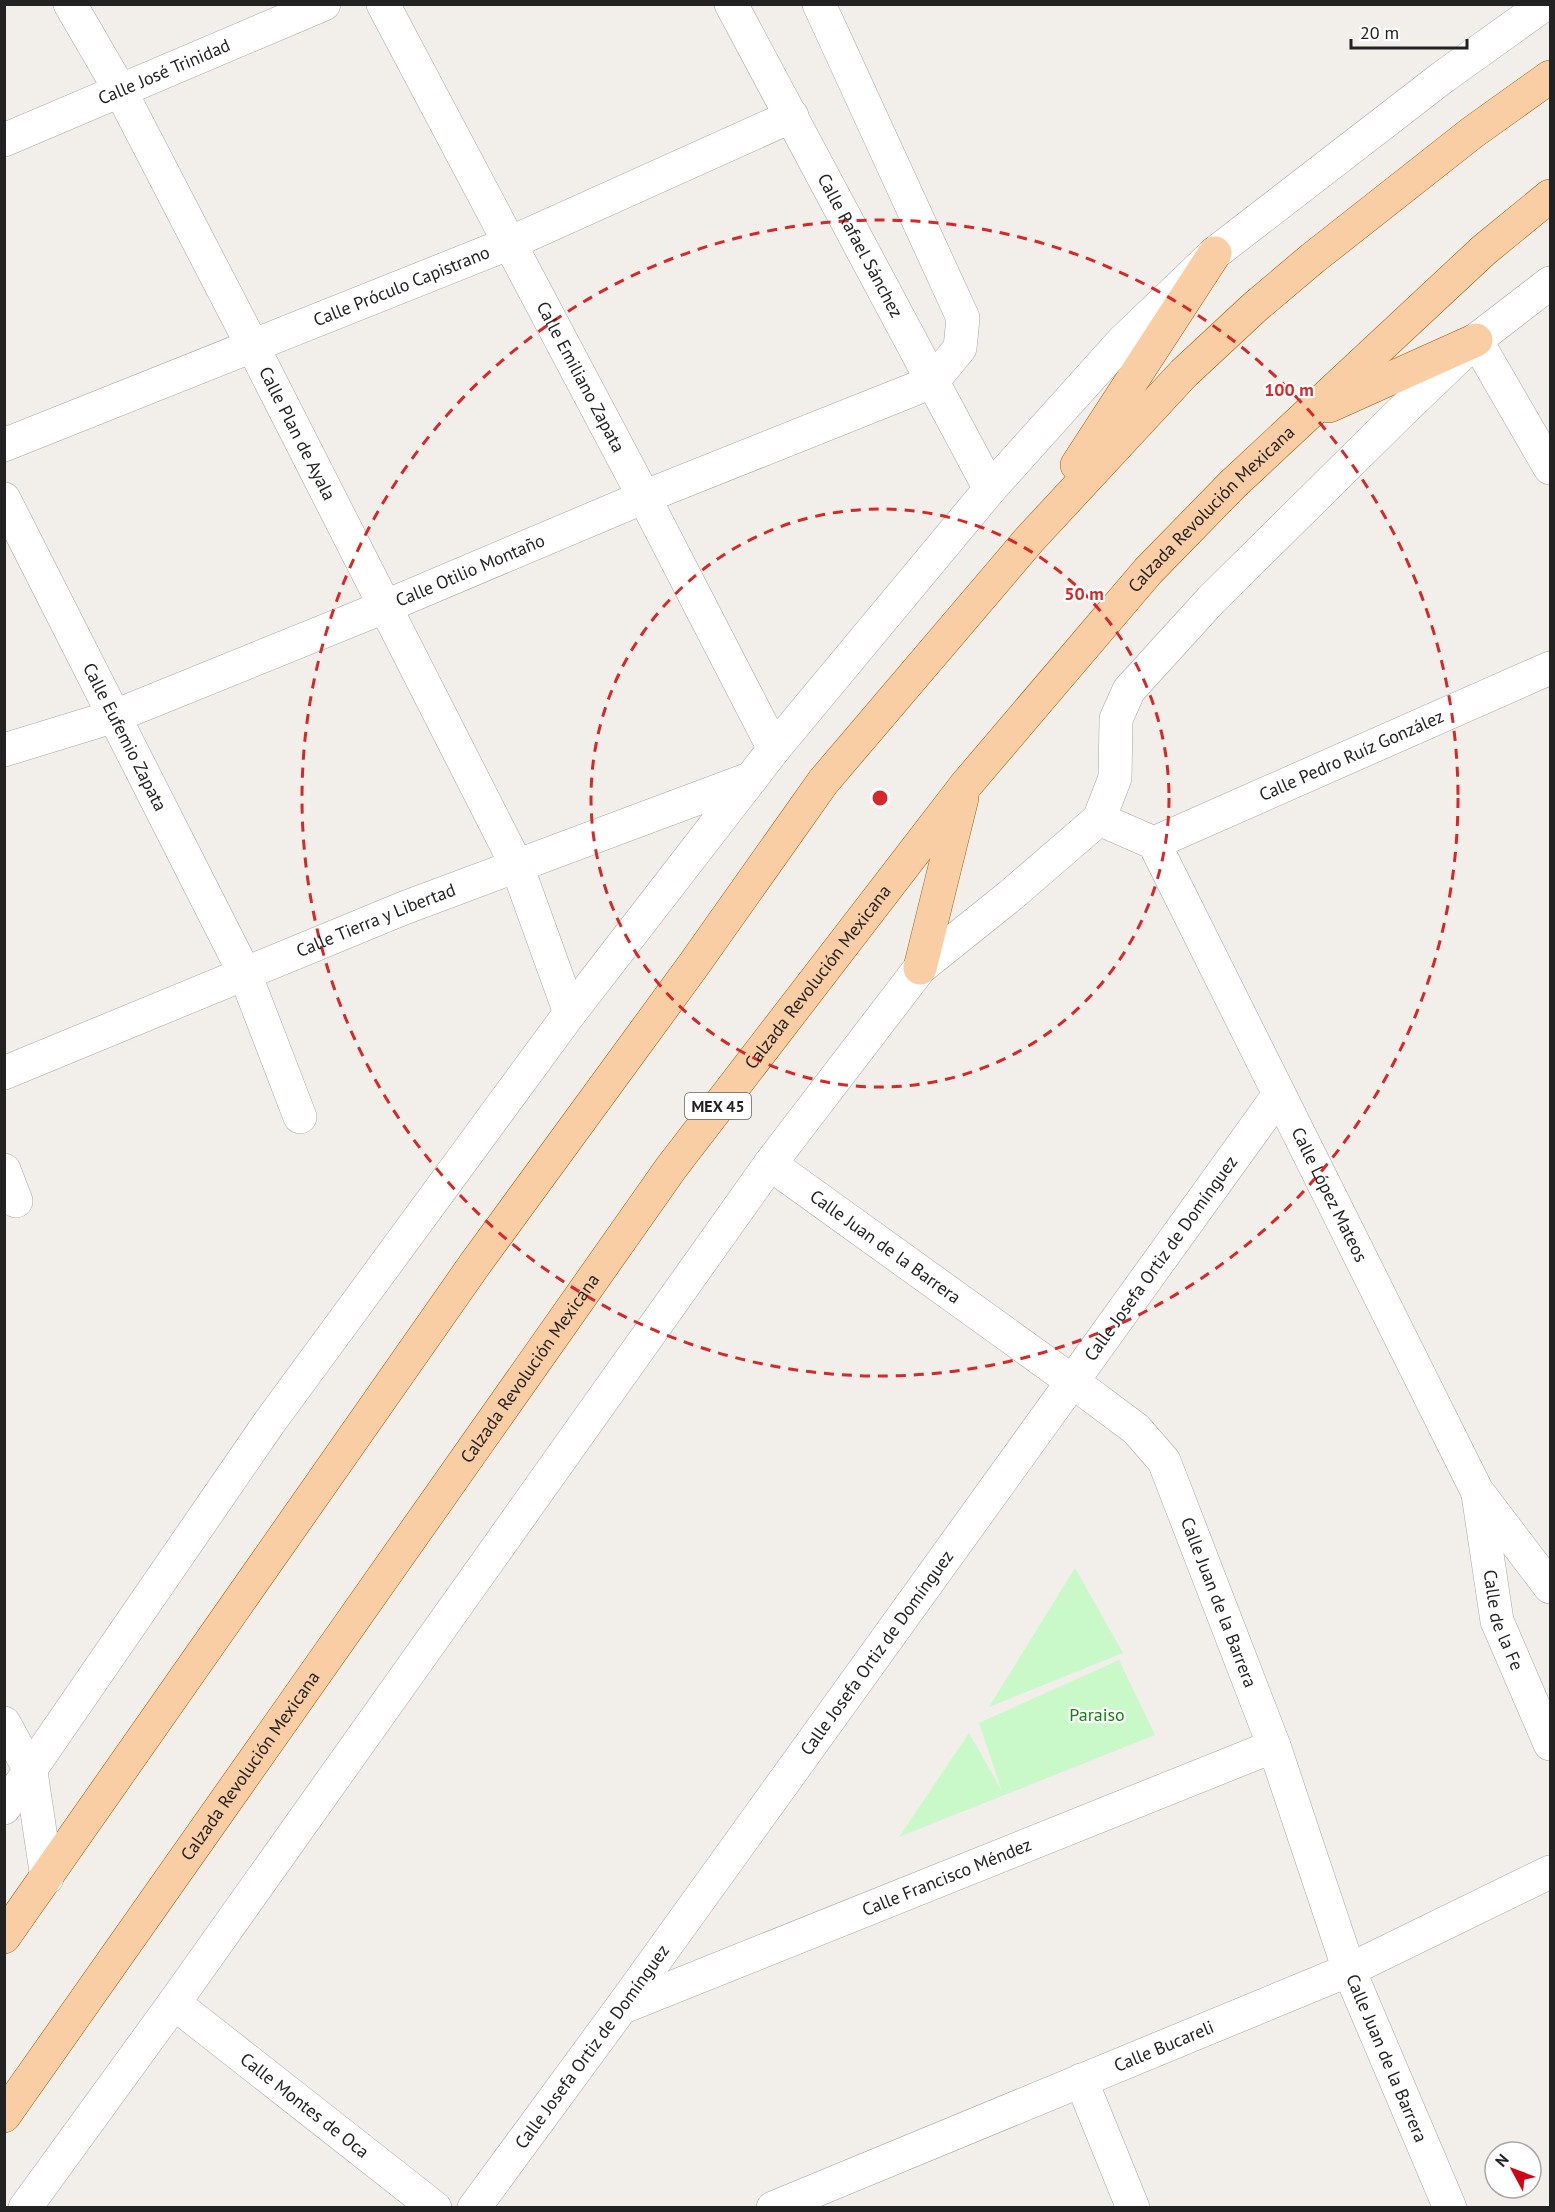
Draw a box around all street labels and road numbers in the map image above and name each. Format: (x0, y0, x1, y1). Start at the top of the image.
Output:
street label: Calle José Trinidad (94, 33, 233, 110)
street label: Calle Rafael Sánchez (813, 169, 908, 322)
street label: Calle Próculo Capistrano (310, 240, 493, 331)
street label: Calle Emiliano Zapata (532, 297, 630, 456)
street label: Calle Plan de Ayala (254, 363, 341, 504)
street label: Calzada Revolución Mexicana (1123, 421, 1299, 597)
street label: Calle Otilio Montaño (392, 528, 548, 612)
street label: Calle Eufemio Zapata (78, 659, 172, 815)
street label: Calle Pedro Ruíz González (1255, 704, 1447, 806)
street label: Calle Tierra y Libertad (293, 878, 459, 962)
street label: Calzada Revolución Mexicana (739, 880, 896, 1074)
road number: MEX 45 (685, 1093, 751, 1119)
street label: Calle López Mateos (1287, 1123, 1373, 1266)
street label: Calle Josefa Ortiz de Domínguez (1079, 1151, 1242, 1365)
street label: Calle Juan de la Barrera (806, 1184, 966, 1309)
street label: Calzada Revolución Mexicana (455, 1269, 604, 1467)
street label: Calle Juan de la Barrera (1176, 1514, 1262, 1691)
street label: Calle Josefa Ortiz de Domínguez (795, 1545, 958, 1760)
street label: Calle de la Fe (1478, 1568, 1529, 1674)
street label: Calzada Revolución Mexicana (175, 1666, 324, 1865)
street label: Calle Francisco Méndez (859, 1833, 1035, 1921)
street label: Calle Josefa Ortiz de Domínguez (509, 1940, 674, 2153)
street label: Calle Juan de la Barrera (1341, 1970, 1433, 2146)
street label: Calle Bucareli (1110, 2015, 1217, 2077)
street label: Calle Montes de Oca (236, 2047, 374, 2163)

